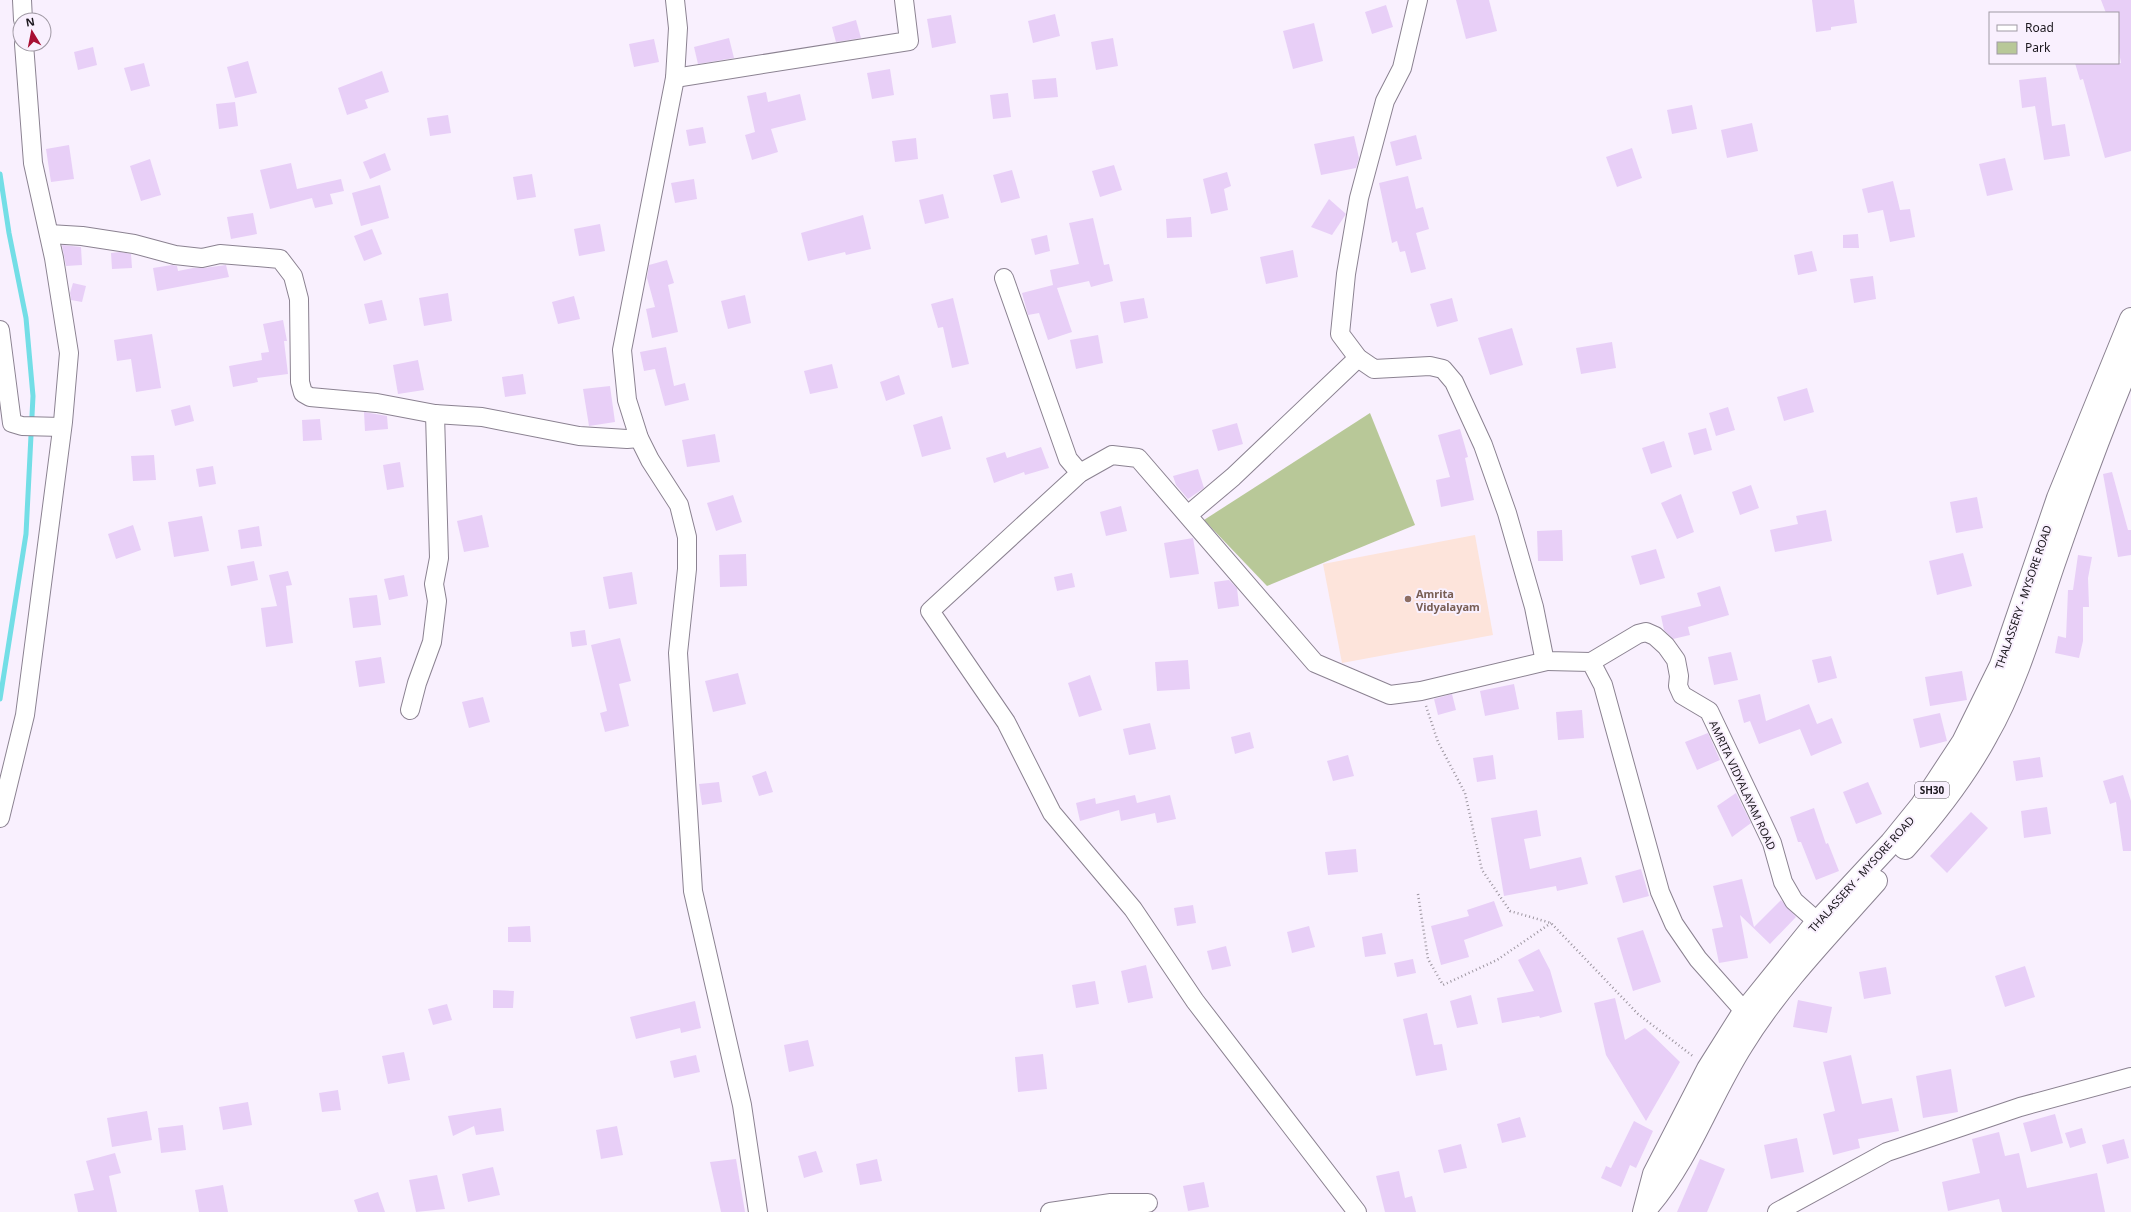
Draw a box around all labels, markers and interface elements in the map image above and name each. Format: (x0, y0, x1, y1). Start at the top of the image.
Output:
north arrow (12, 12, 52, 52)
legend (1989, 12, 2119, 64)
text: N (24, 13, 36, 30)
text: Road (2025, 19, 2054, 36)
text: Park (2025, 39, 2051, 56)
street label: THALASSERY - MYSORE ROAD (1991, 523, 2055, 671)
place label: Amrita Vidyalayam (1416, 586, 1480, 614)
marker: Amrita Vidyalayam (1403, 594, 1413, 604)
street label: AMRITA VIDYALAYAM ROAD (1706, 718, 1780, 852)
road number: SH30 (1915, 782, 1949, 798)
street label: THALASSERY - MYSORE ROAD (1805, 813, 1917, 935)

